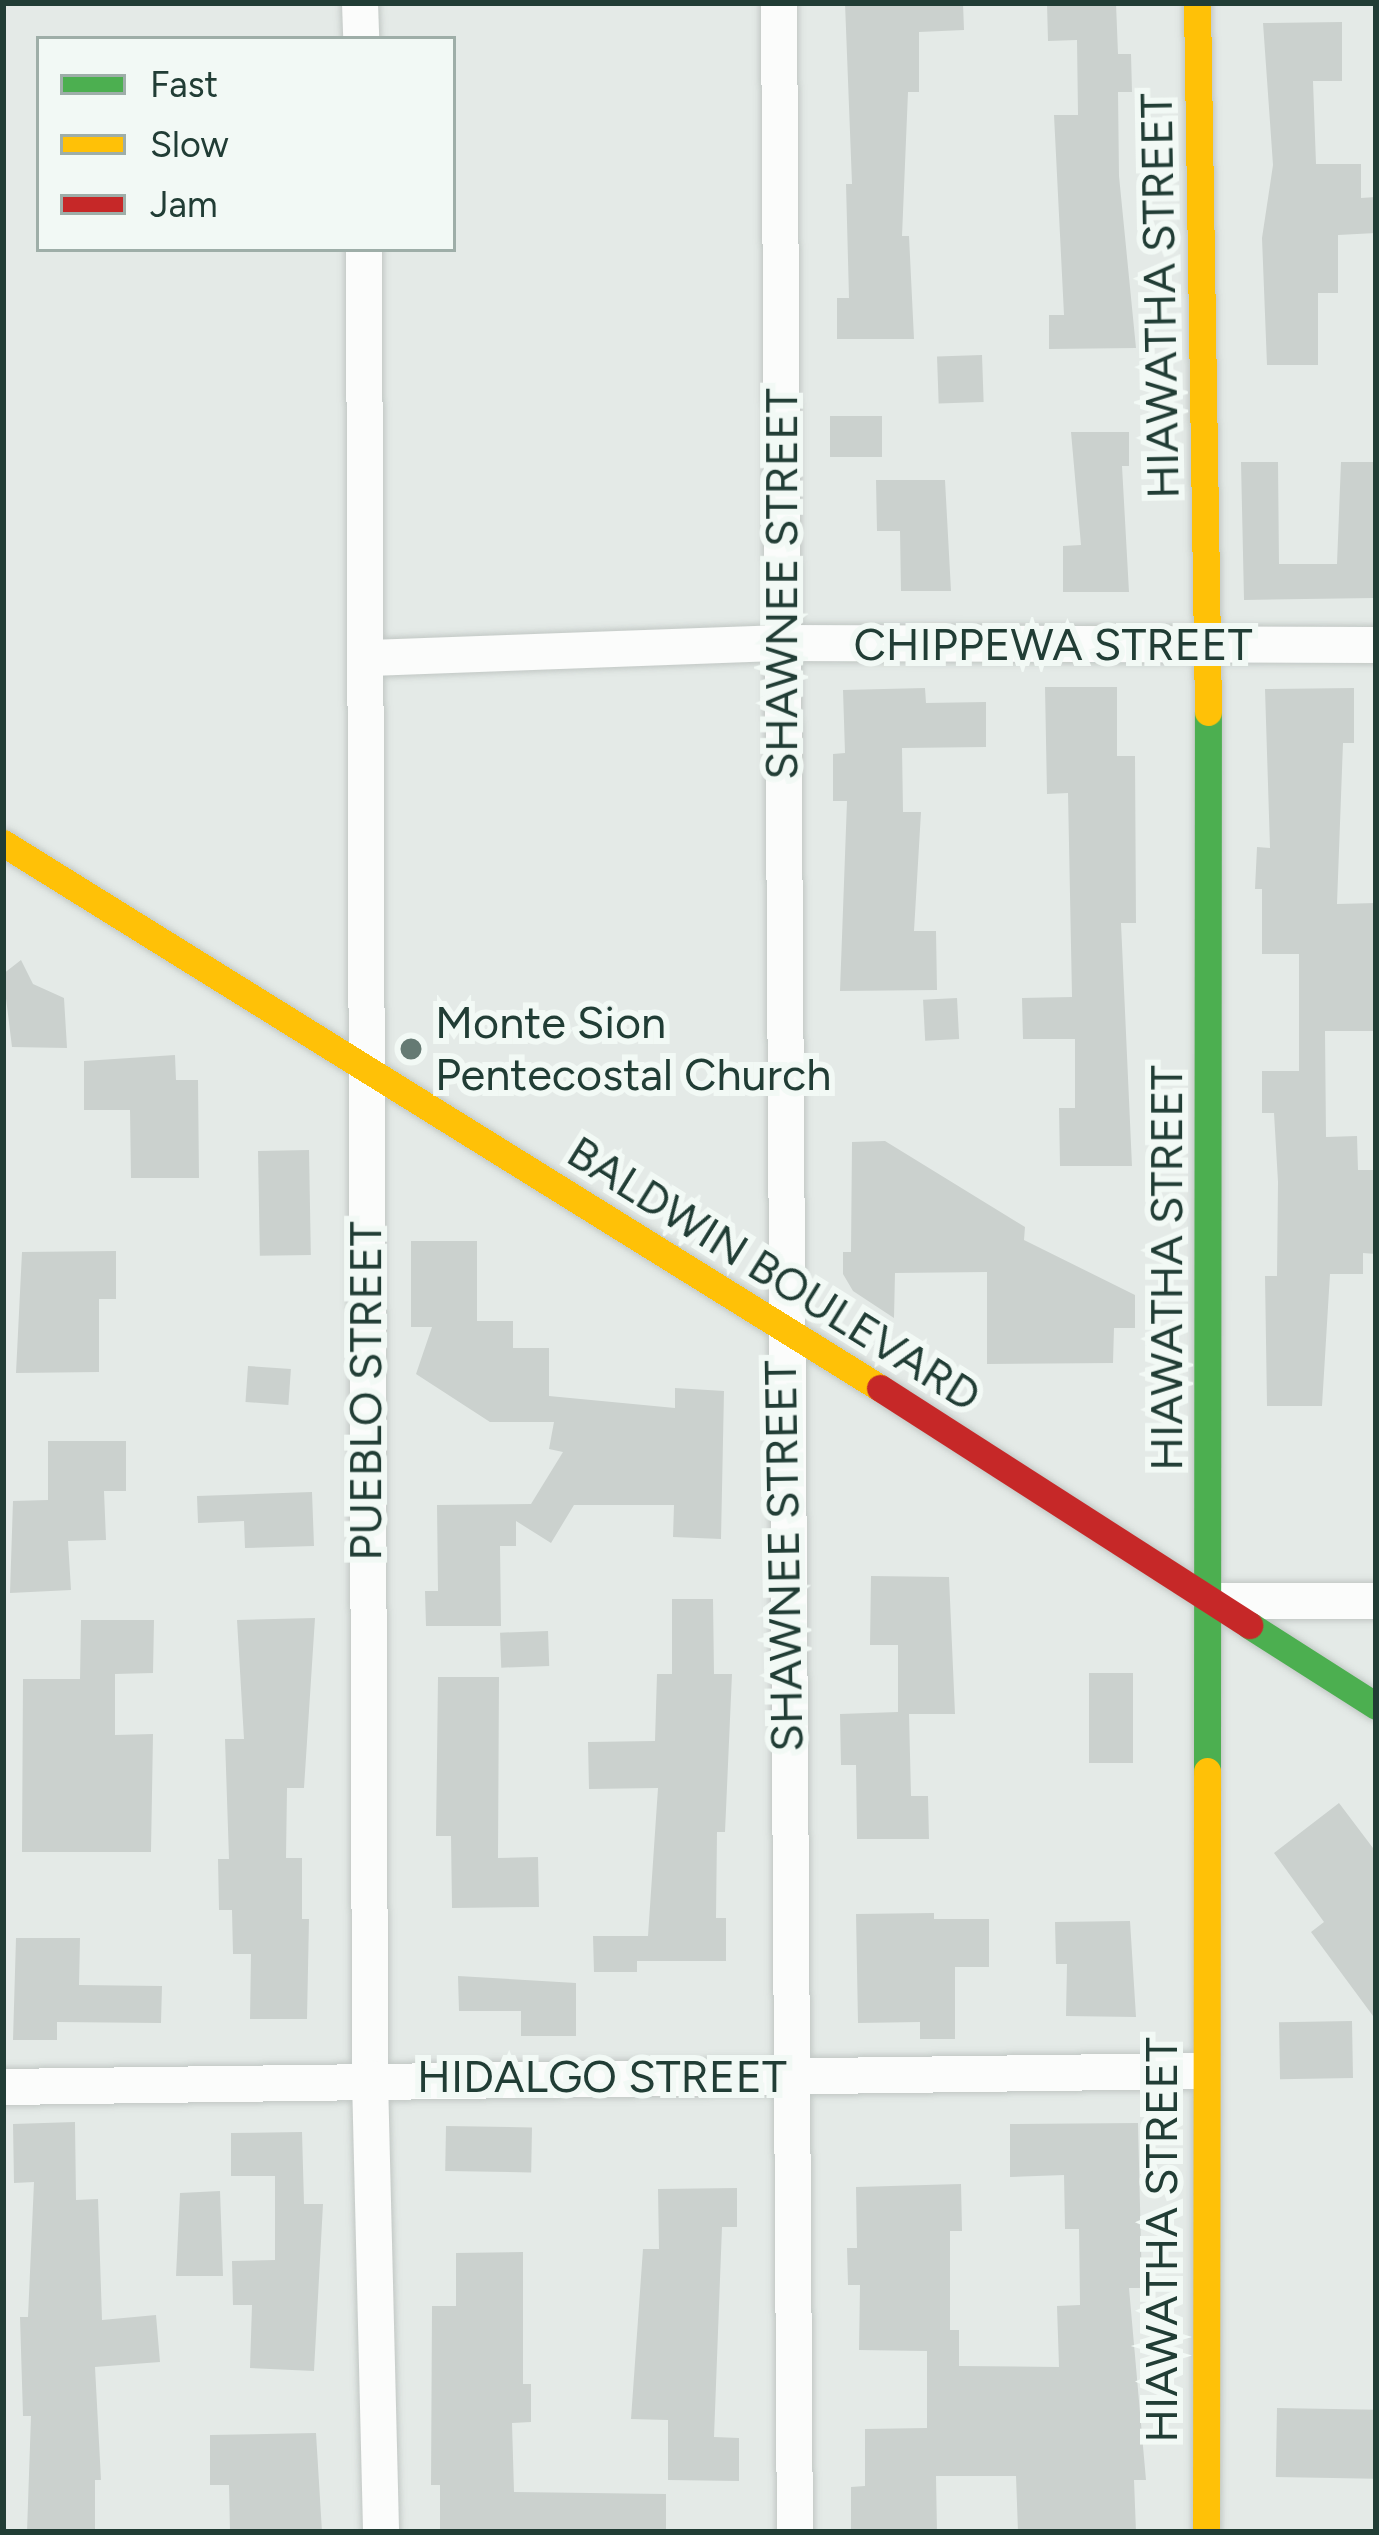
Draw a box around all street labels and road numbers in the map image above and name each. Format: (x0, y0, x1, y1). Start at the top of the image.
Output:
street label: HIAWATHA STREET (1129, 93, 1191, 499)
street label: SHAWNEE STREET (755, 388, 809, 780)
street label: CHIPPEWA STREET (853, 618, 1253, 672)
street label: HIAWATHA STREET (1140, 1065, 1194, 1471)
street label: BALDWIN BOULEVARD (558, 1125, 990, 1423)
street label: PUEBLO STREET (339, 1221, 393, 1561)
street label: SHAWNEE STREET (754, 1360, 814, 1752)
street label: HIAWATHA STREET (1135, 2037, 1189, 2443)
street label: HIDALGO STREET (417, 2050, 787, 2104)

